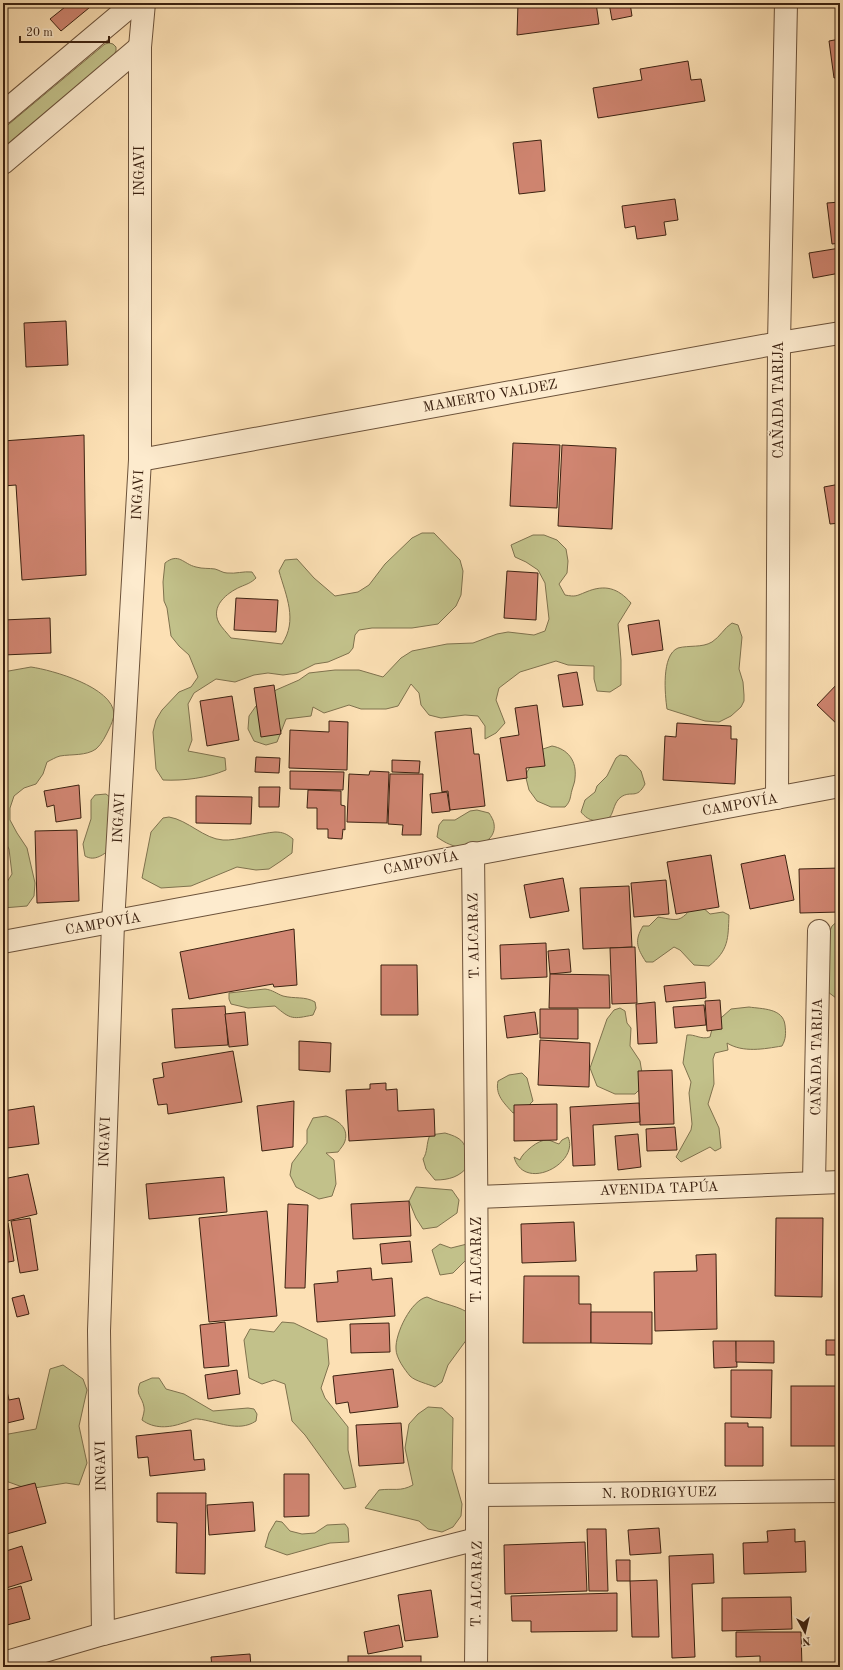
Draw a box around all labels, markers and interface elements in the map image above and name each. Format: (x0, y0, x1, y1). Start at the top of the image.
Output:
scale bar (20, 18, 109, 44)
text: 20 m (26, 27, 53, 39)
street label: INGAVI (133, 146, 147, 196)
street label: CAÑADA TARIJA (769, 341, 786, 459)
street label: MAMERTO VALDEZ (422, 377, 558, 415)
street label: INGAVI (130, 469, 146, 521)
street label: CAMPOVÍA (701, 788, 779, 819)
street label: INGAVI (111, 792, 127, 844)
street label: CAMPOVÍA (382, 846, 460, 877)
street label: T. ALCARAZ (466, 893, 482, 979)
street label: CAMPOVÍA (64, 907, 142, 938)
street label: CAÑADA TARIJA (806, 998, 825, 1116)
street label: INGAVI (97, 1116, 113, 1168)
street label: AVENIDA TAPÚA (599, 1176, 719, 1198)
street label: T. ALCARAZ (470, 1217, 484, 1303)
street label: INGAVI (94, 1441, 108, 1491)
street label: N. RODRIGYUEZ (601, 1485, 717, 1501)
street label: T. ALCARAZ (469, 1541, 485, 1627)
north arrow (785, 1612, 825, 1652)
text: N (801, 1634, 811, 1647)

